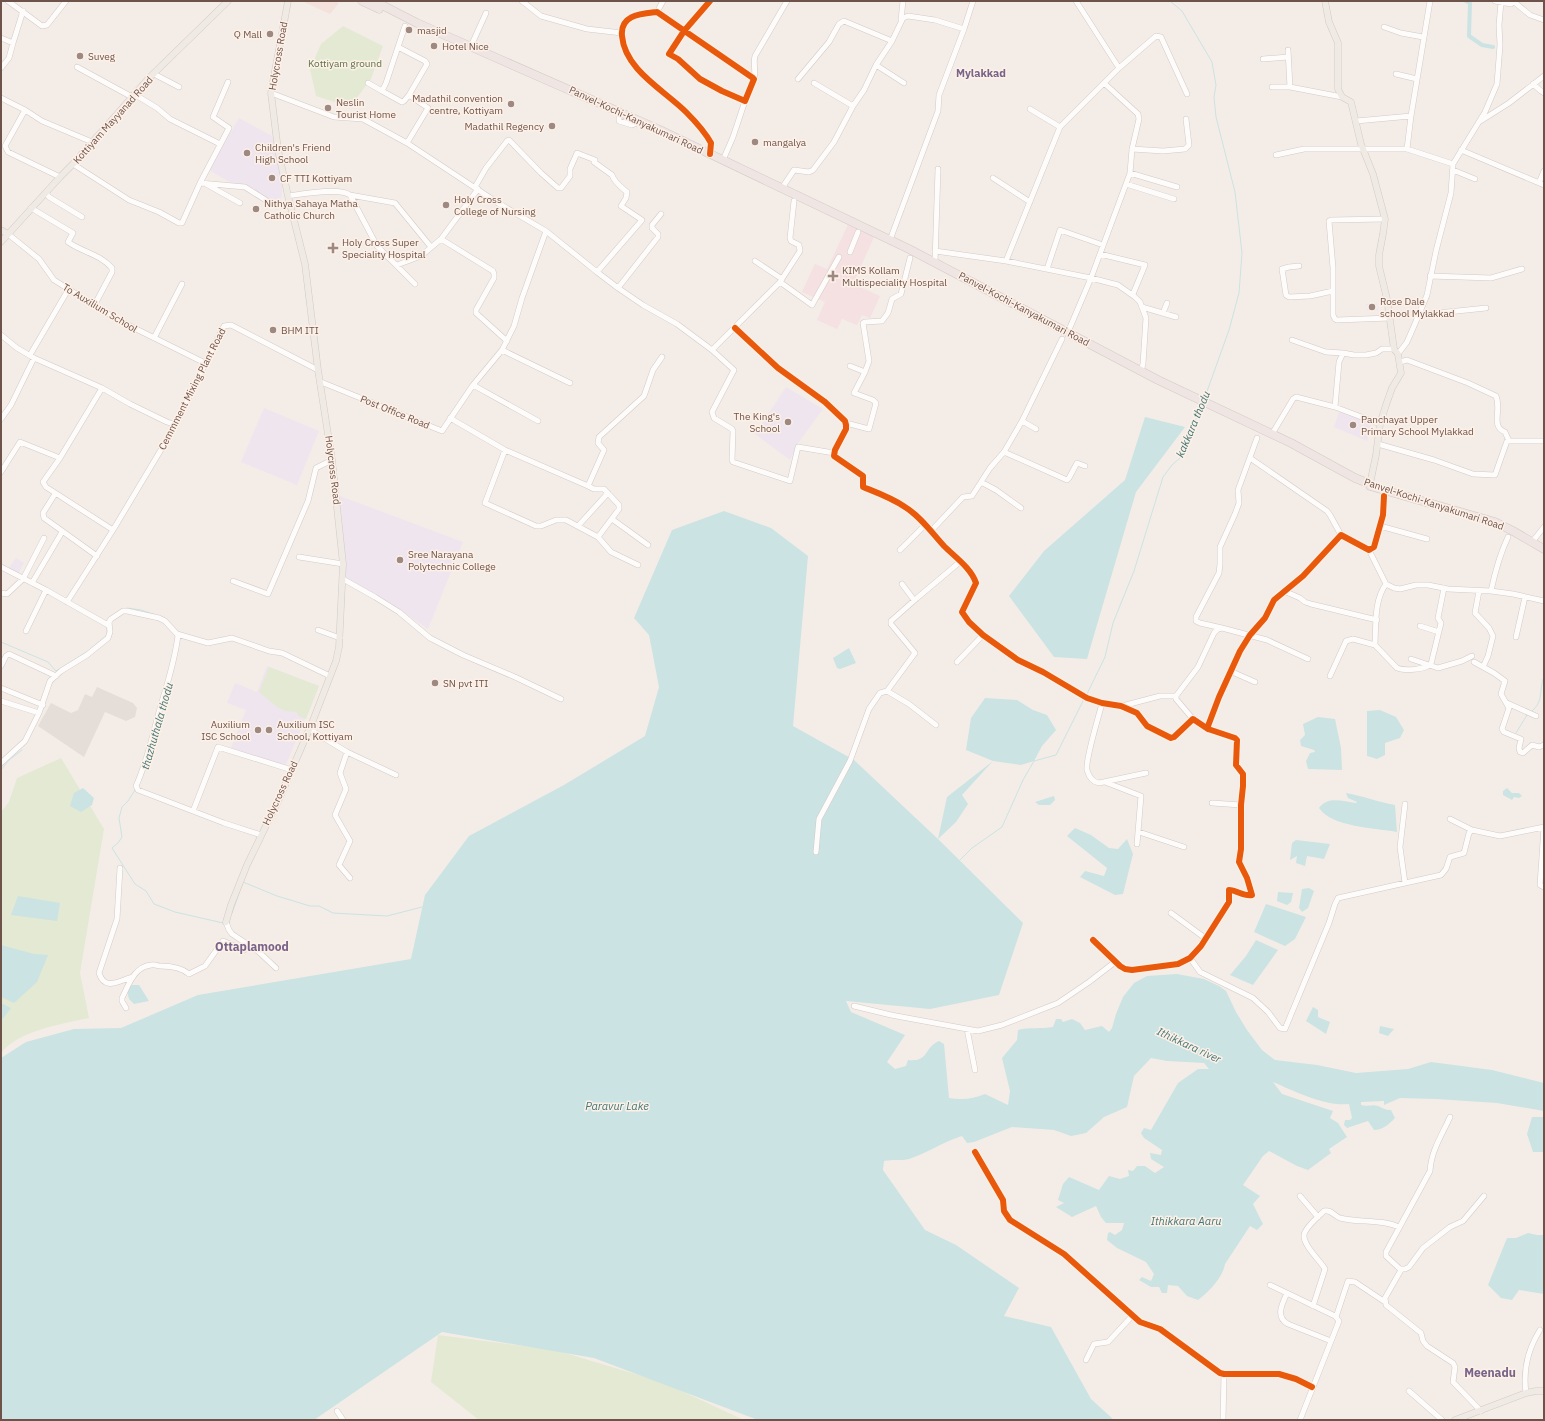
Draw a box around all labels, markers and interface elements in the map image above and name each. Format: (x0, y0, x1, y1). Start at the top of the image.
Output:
street label: Holycross Road (266, 21, 290, 91)
place label: masjid (417, 24, 447, 37)
marker: masjid (404, 25, 414, 35)
place label: Q Mall (234, 28, 262, 41)
marker: Q Mall (265, 29, 275, 39)
place label: Hotel Nice (442, 40, 489, 53)
marker: Hotel Nice (429, 41, 439, 51)
place label: Suveg (88, 50, 116, 63)
marker: Suveg (75, 51, 85, 61)
park label: Kottiyam ground (308, 57, 382, 70)
district label: Mylakkad (956, 66, 1006, 80)
street label: Kottiyam Mayyanad Road (70, 74, 156, 166)
street label: Panvel-Kochi-Kanyakumari Road (567, 83, 705, 157)
place label: Madathil convention centre, Kottiyam (412, 92, 503, 117)
place label: Neslin Tourist Home (336, 96, 397, 121)
marker: Madathil convention centre, Kottiyam (506, 99, 516, 109)
marker: Neslin Tourist Home (323, 103, 333, 113)
place label: Madathil Regency (464, 120, 544, 133)
marker: Madathil Regency (547, 121, 557, 131)
place label: mangalya (763, 136, 807, 149)
marker: mangalya (750, 137, 760, 147)
place label: Children's Friend High School (255, 141, 331, 166)
marker: Children's Friend High School (242, 148, 252, 158)
place label: CF TTI Kottiyam (280, 172, 352, 185)
marker: CF TTI Kottiyam (267, 173, 277, 183)
place label: Holy Cross College of Nursing (454, 193, 536, 218)
place label: Nithya Sahaya Matha Catholic Church (264, 197, 359, 222)
marker: Holy Cross College of Nursing (441, 200, 451, 210)
marker: Nithya Sahaya Matha Catholic Church (251, 204, 261, 214)
place label: Holy Cross Super Speciality Hospital (342, 236, 426, 261)
marker: Holy Cross Super Speciality Hospital (327, 242, 339, 254)
place label: KIMS Kollam Multispeciality Hospital (842, 264, 947, 289)
street label: Panvel-Kochi-Kanyakumari Road (956, 269, 1092, 349)
marker: KIMS Kollam Multispeciality Hospital (827, 270, 839, 282)
street label: To Auxilium School (60, 281, 140, 336)
place label: Rose Dale school Mylakkad (1380, 295, 1455, 320)
marker: Rose Dale school Mylakkad (1367, 302, 1377, 312)
place label: BHM ITI (281, 324, 319, 337)
marker: BHM ITI (268, 325, 278, 335)
street label: Cemmment Mixing Plant Road (156, 326, 228, 452)
water label: kakkara thodu (1173, 389, 1213, 459)
street label: Post Office Road (358, 392, 432, 432)
place label: The King's School (734, 410, 780, 435)
place label: Panchayat Upper Primary School Mylakkad (1361, 413, 1474, 438)
marker: The King's School (783, 417, 793, 427)
marker: Panchayat Upper Primary School Mylakkad (1348, 420, 1358, 430)
street label: Holycross Road (322, 435, 344, 505)
street label: Panvel-Kochi-Kanyakumari Road (1362, 475, 1506, 533)
place label: Sree Narayana Polytechnic College (408, 548, 496, 573)
marker: Sree Narayana Polytechnic College (395, 555, 405, 565)
place label: SN pvt ITI (443, 677, 488, 690)
marker: SN pvt ITI (430, 678, 440, 688)
water label: thazhuthala thodu (138, 681, 176, 771)
place label: Auxilium ISC School (201, 718, 250, 743)
place label: Auxilium ISC School, Kottiyam (277, 718, 353, 743)
marker: Auxilium ISC School (253, 725, 263, 735)
marker: Auxilium ISC School, Kottiyam (264, 725, 274, 735)
street label: Holycross Road (259, 759, 301, 827)
district label: Ottaplamood (215, 939, 289, 954)
water label: Ithikkara river (1155, 1024, 1224, 1066)
water label: Paravur Lake (585, 1099, 649, 1113)
water label: Ithikkara Aaru (1151, 1214, 1221, 1228)
district label: Meenadu (1464, 1365, 1516, 1380)

